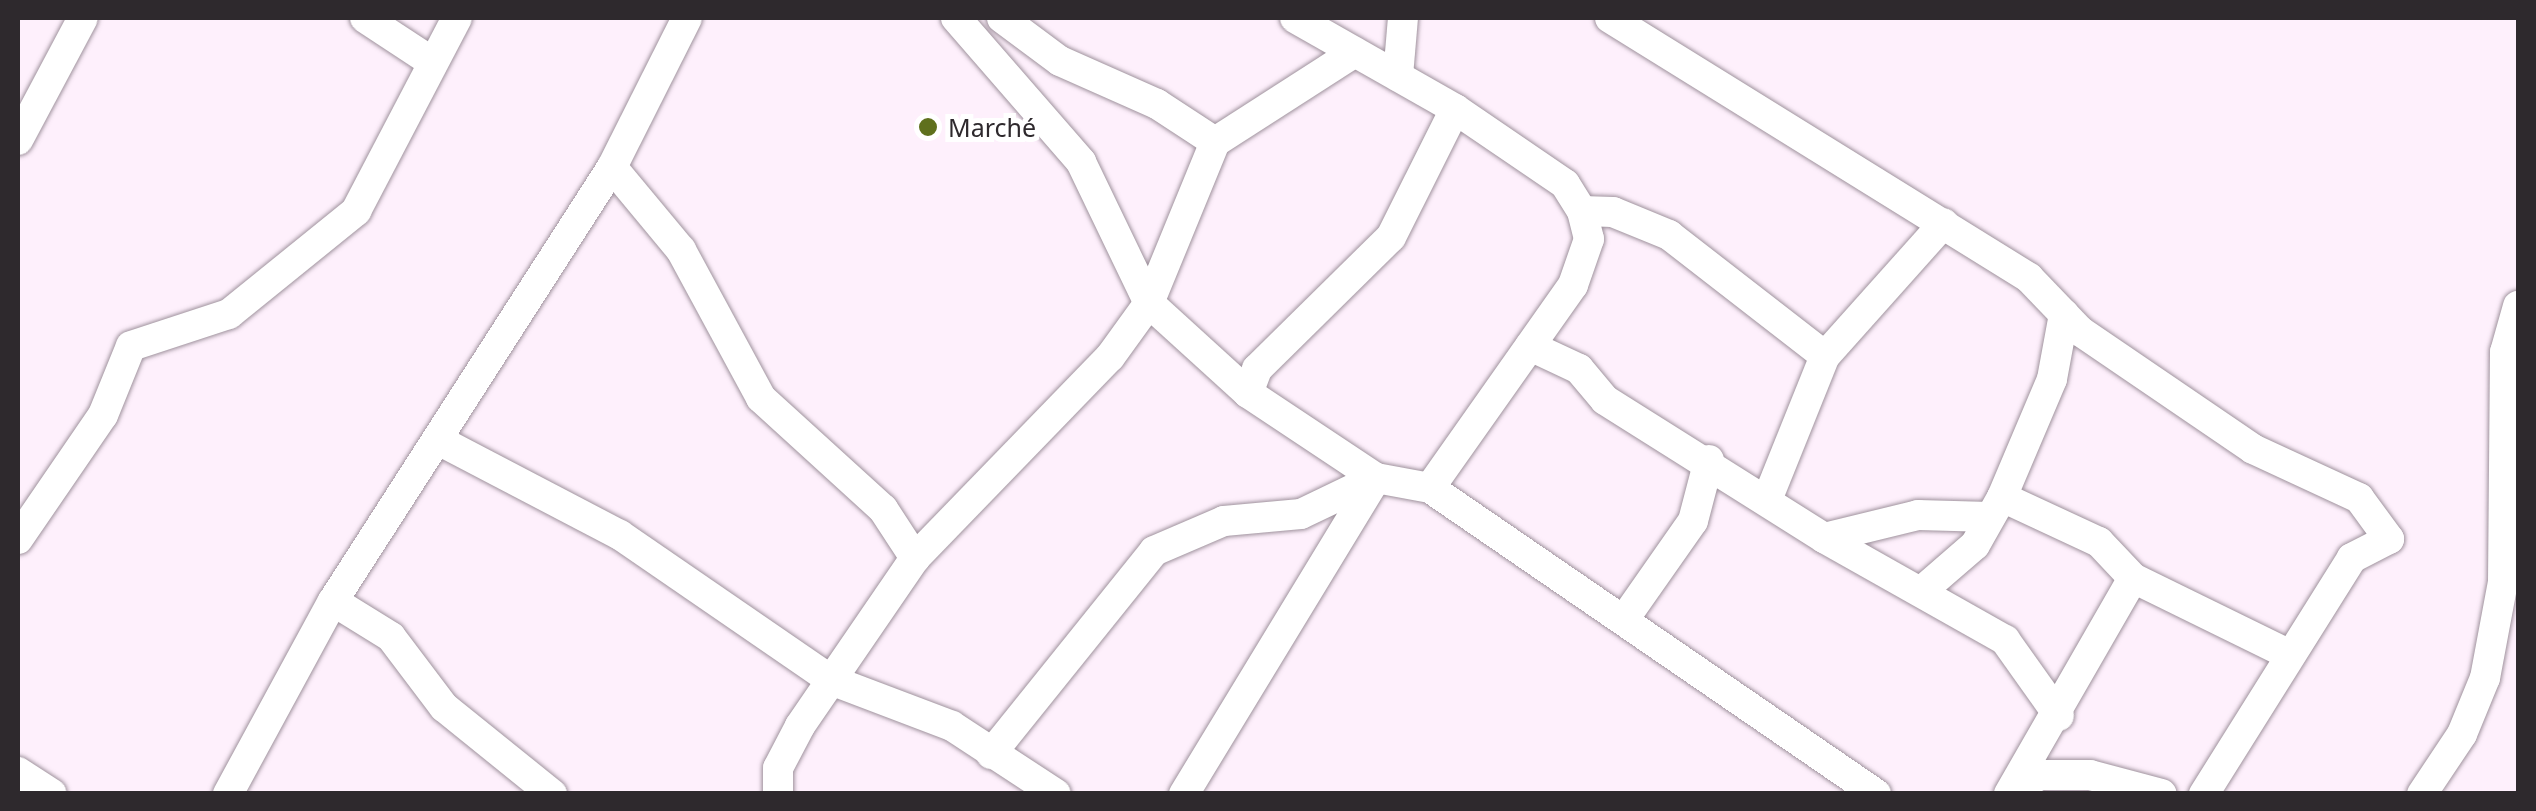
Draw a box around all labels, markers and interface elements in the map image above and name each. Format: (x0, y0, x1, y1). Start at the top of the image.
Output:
place label: Marché (948, 112, 1036, 142)
marker: Marché (917, 116, 939, 138)

